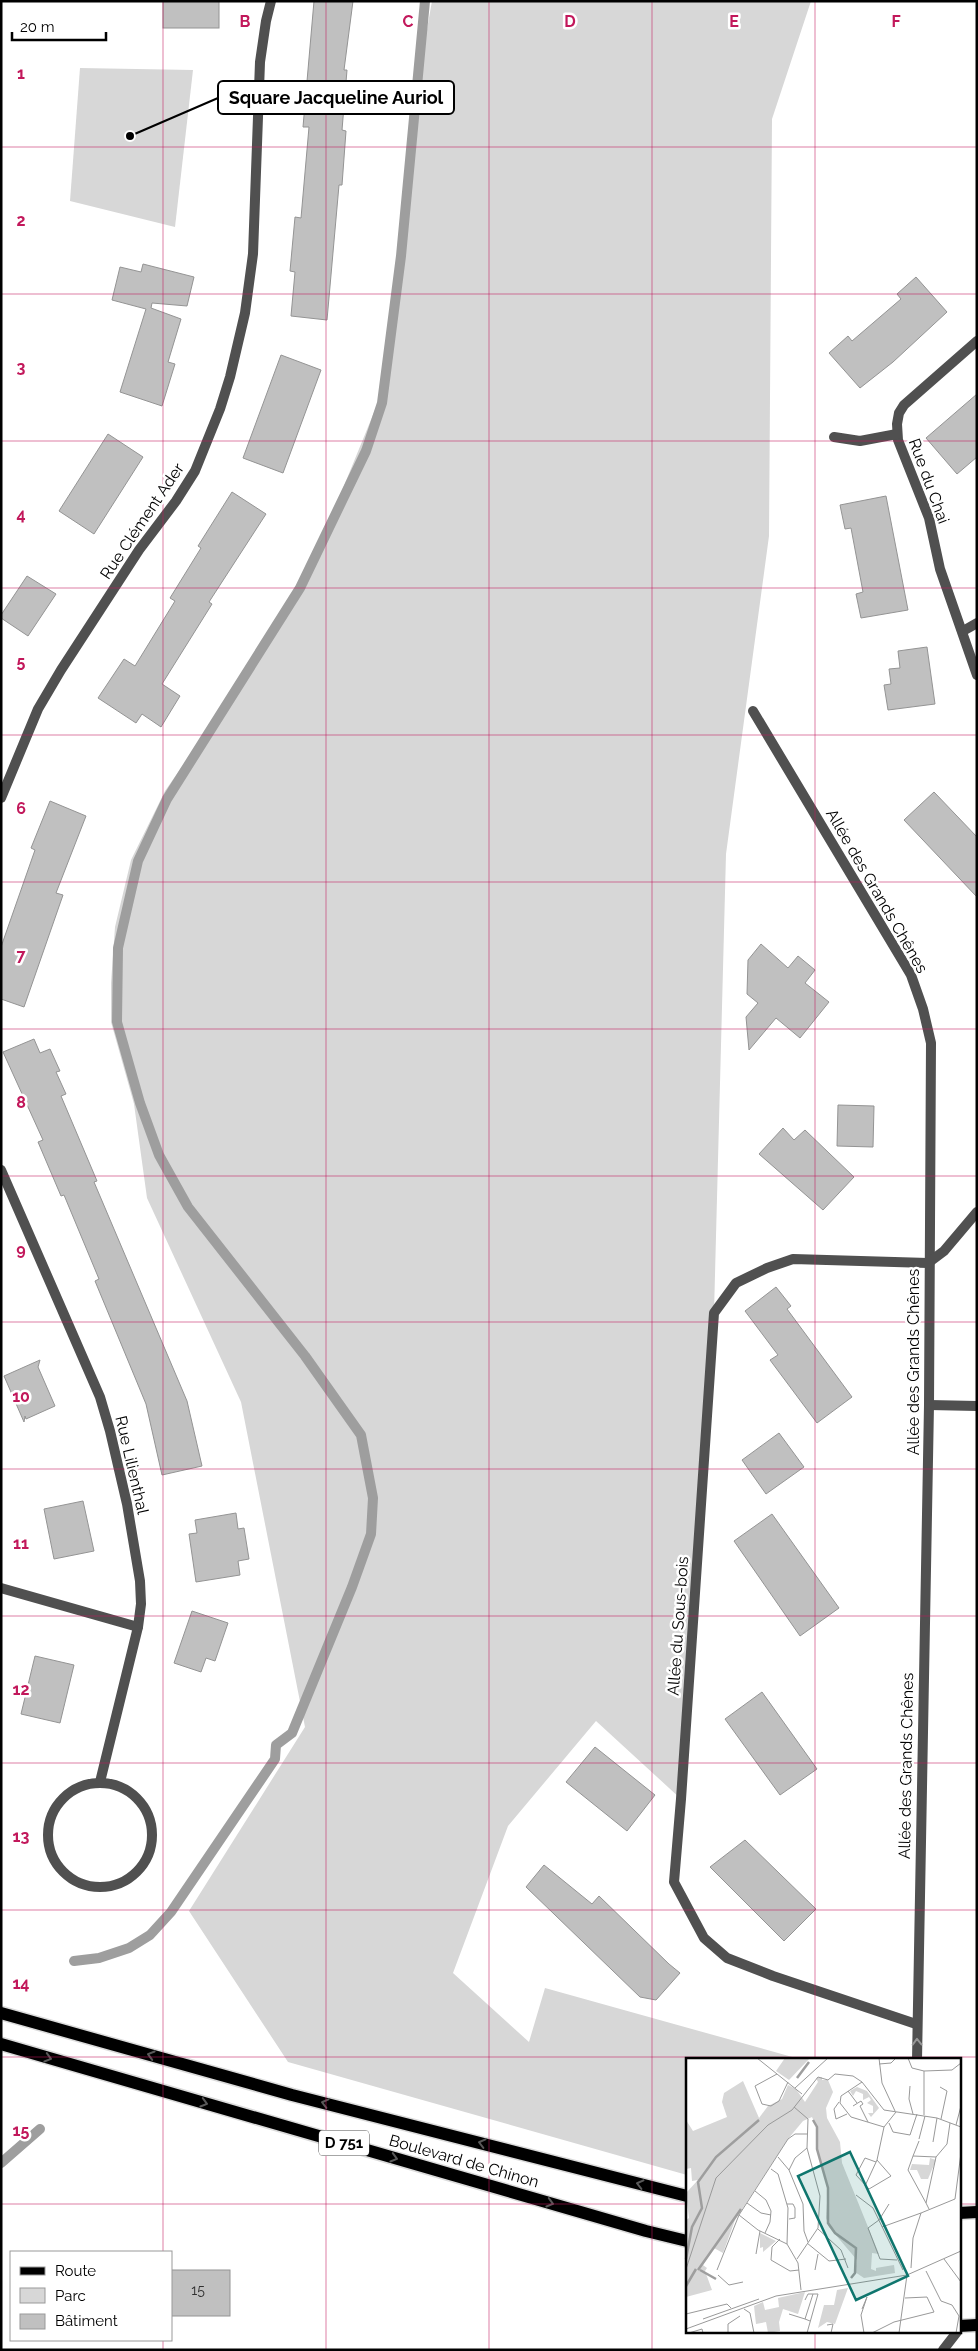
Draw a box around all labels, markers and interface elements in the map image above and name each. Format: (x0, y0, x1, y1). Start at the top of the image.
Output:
scale bar (12, 10, 106, 42)
text: B (240, 12, 251, 31)
text: C (403, 12, 414, 31)
text: D (564, 12, 576, 31)
text: E (729, 12, 739, 31)
text: F (891, 12, 901, 31)
text: 20 m (20, 18, 55, 36)
text: 1 (17, 64, 25, 83)
callout: Square Jacqueline Auriol (218, 81, 454, 114)
text: Square Jacqueline Auriol (229, 87, 444, 108)
text: 2 (16, 211, 26, 230)
text: 3 (17, 358, 26, 377)
street label: Rue du Chai (905, 436, 953, 526)
street label: Rue Clément Ader (96, 459, 188, 583)
text: 4 (16, 505, 26, 524)
text: 5 (17, 652, 26, 671)
text: 6 (16, 799, 26, 818)
street label: Allée des Grands Chênes (822, 805, 932, 977)
text: 7 (17, 946, 26, 965)
text: 8 (16, 1093, 26, 1112)
text: 9 (16, 1240, 26, 1259)
street label: Allée des Grands Chênes (904, 1268, 923, 1455)
text: 10 (12, 1387, 30, 1406)
street label: Rue Lilienthal (111, 1414, 153, 1517)
text: 11 (13, 1534, 29, 1553)
street label: Allée du Sous-bois (664, 1555, 692, 1696)
street label: Allée des Grands Chênes (895, 1672, 917, 1859)
text: 12 (13, 1680, 29, 1699)
text: 13 (13, 1827, 29, 1846)
text: 14 (12, 1974, 30, 1993)
one-way arrow (911, 2037, 922, 2045)
one-way arrow (147, 2050, 156, 2061)
one-way arrow (43, 2052, 52, 2062)
inset map (686, 2058, 960, 2334)
one-way arrow (200, 2097, 208, 2107)
one-way arrow (320, 2098, 329, 2109)
text: 15 (13, 2121, 30, 2140)
road number: D 751 (319, 2130, 369, 2156)
street label: Boulevard de Chinon (387, 2130, 541, 2192)
one-way arrow (479, 2139, 487, 2149)
one-way arrow (389, 2152, 398, 2163)
one-way arrow (636, 2179, 644, 2189)
one-way arrow (545, 2198, 553, 2208)
legend (10, 2251, 172, 2341)
text: Route (55, 2262, 96, 2280)
house number: 15 (191, 2282, 205, 2298)
text: Parc (55, 2287, 86, 2305)
text: Bâtiment (55, 2312, 118, 2330)

